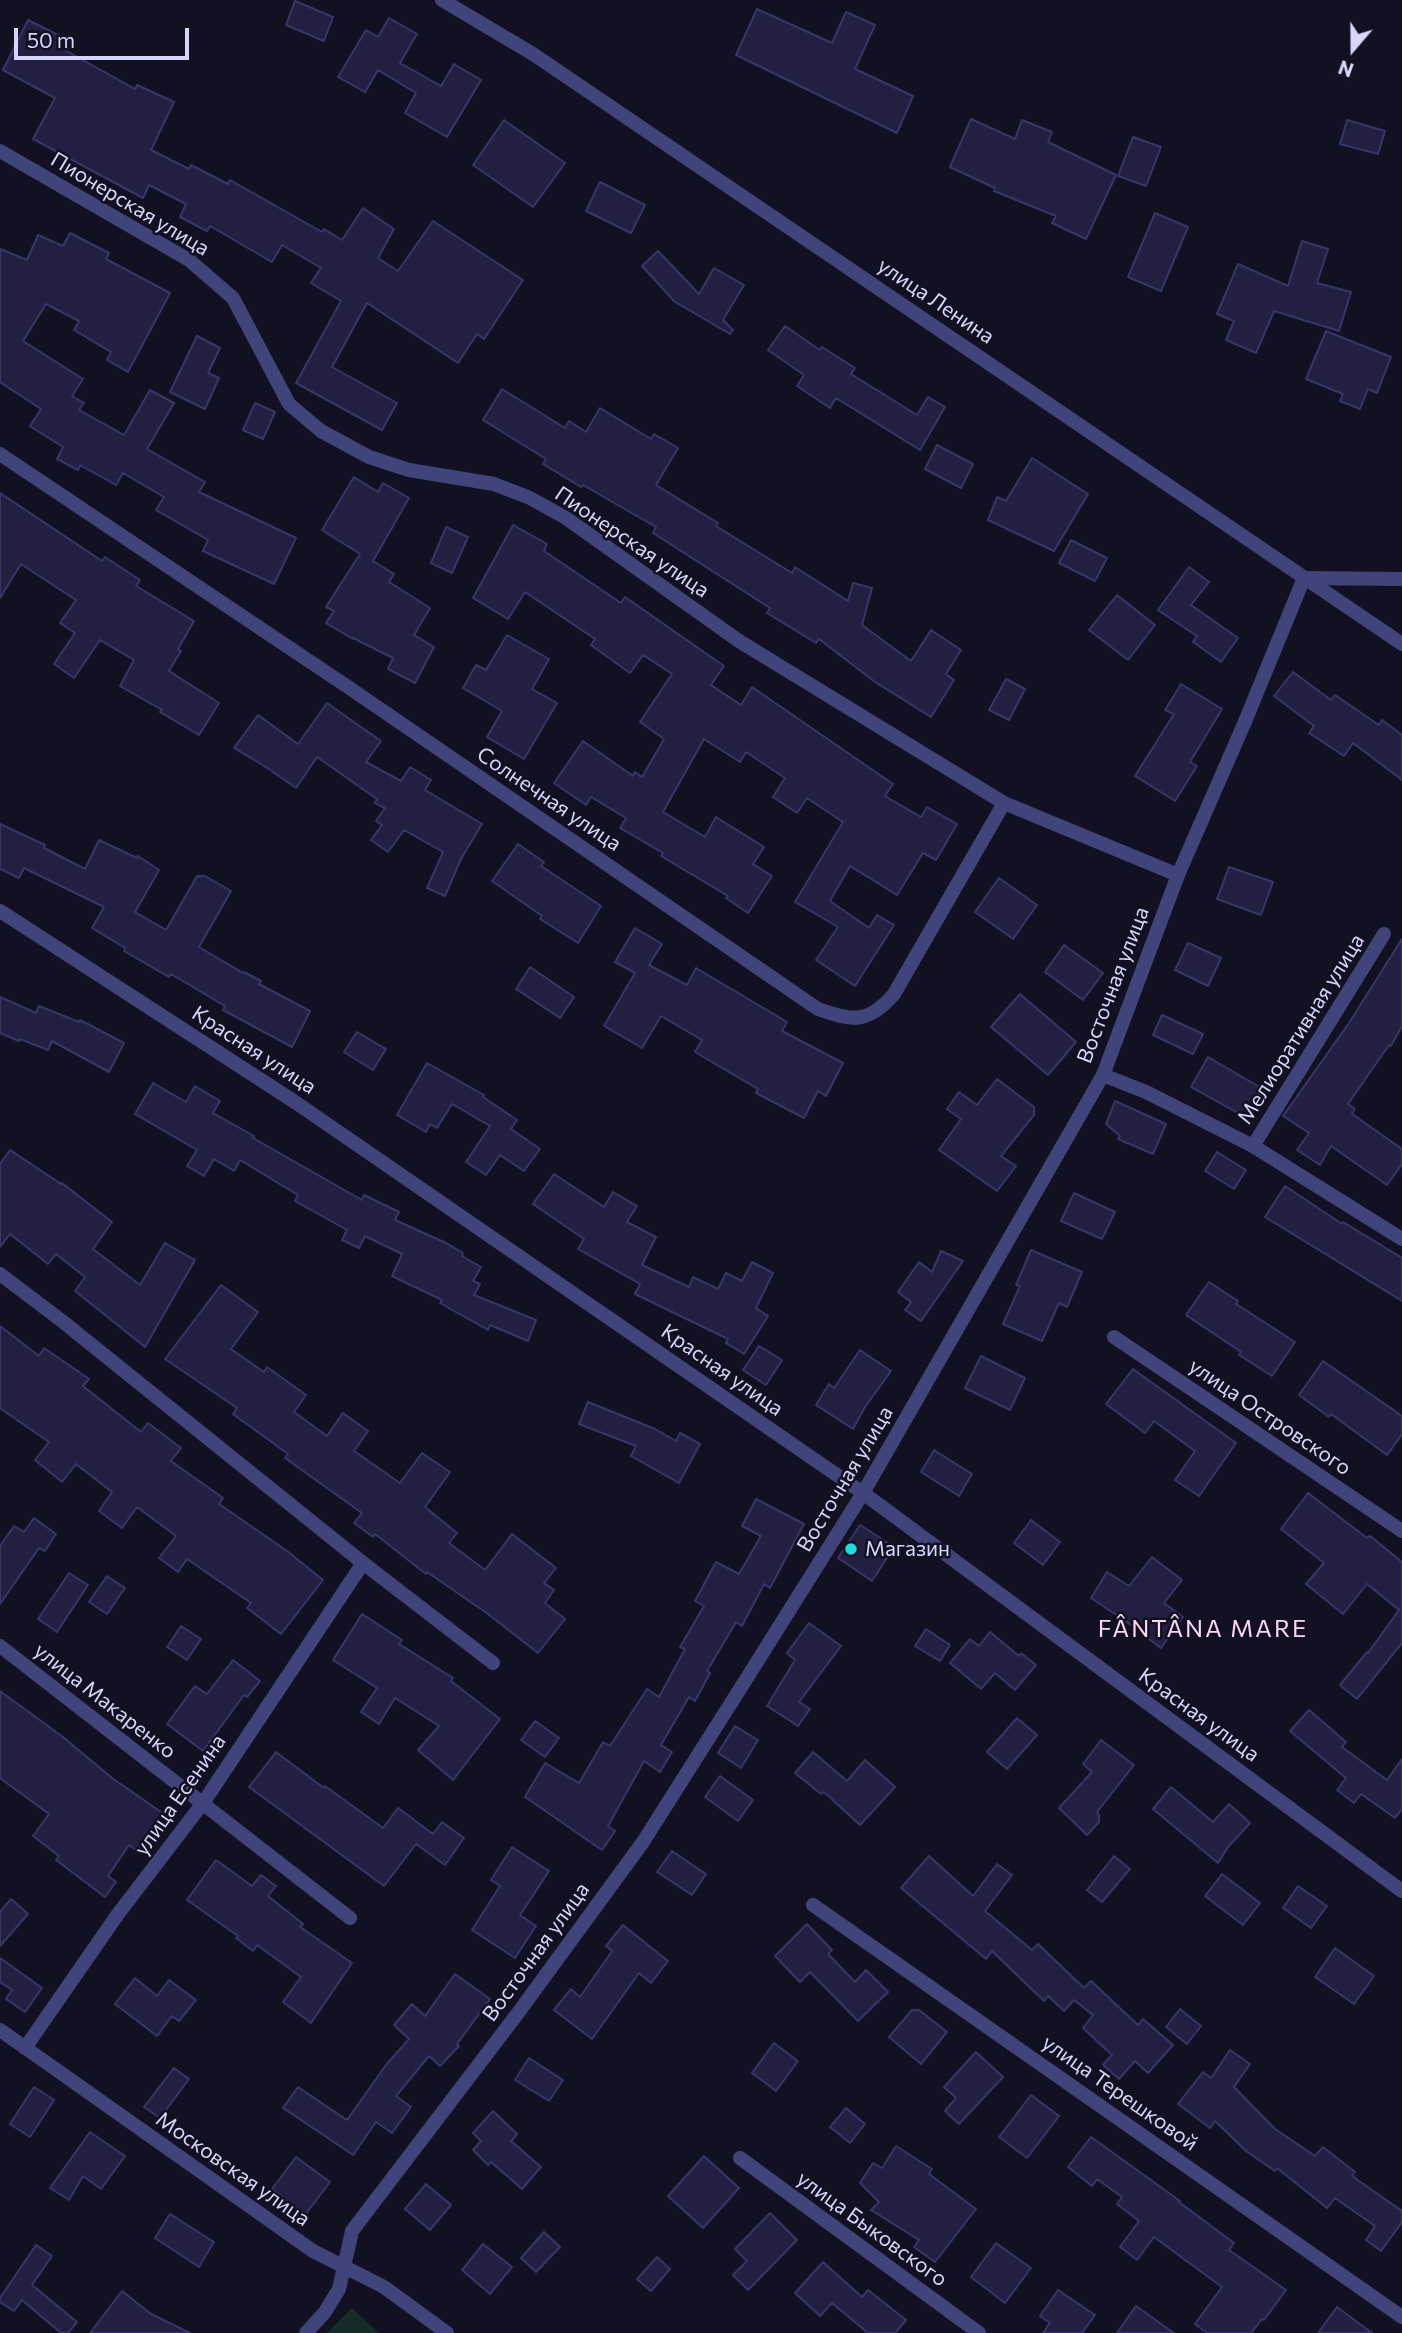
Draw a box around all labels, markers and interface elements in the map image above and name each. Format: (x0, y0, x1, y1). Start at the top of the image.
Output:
scale bar (18, 14, 192, 58)
north arrow (1318, 14, 1388, 84)
text: 50 m (27, 27, 75, 52)
text: N (1335, 56, 1356, 82)
street label: Пионерская улица (46, 147, 214, 261)
street label: улица Ленина (873, 253, 999, 349)
street label: Пионерская улица (550, 481, 714, 603)
street label: Солнечная улица (472, 741, 626, 857)
street label: Восточная улица (1072, 903, 1154, 1067)
street label: Мелиоративная улица (1232, 929, 1370, 1129)
street label: Красная улица (187, 1000, 321, 1100)
street label: Красная улица (656, 1319, 788, 1421)
street label: улица Островского (1184, 1353, 1356, 1481)
street label: Восточная улица (792, 1402, 898, 1556)
place label: Магазин (865, 1536, 950, 1562)
marker: Магазин (843, 1541, 859, 1557)
district label: FÂNTÂNA MARE (1099, 1615, 1307, 1643)
street label: улица Макаренко (29, 1638, 181, 1764)
street label: Красная улица (1134, 1663, 1264, 1767)
street label: улица Есенина (129, 1730, 231, 1860)
street label: Восточная улица (477, 1878, 595, 2026)
street label: улица Терешковой (1037, 2030, 1203, 2156)
street label: Московская улица (151, 2106, 315, 2232)
street label: улица Быковского (792, 2166, 952, 2292)

